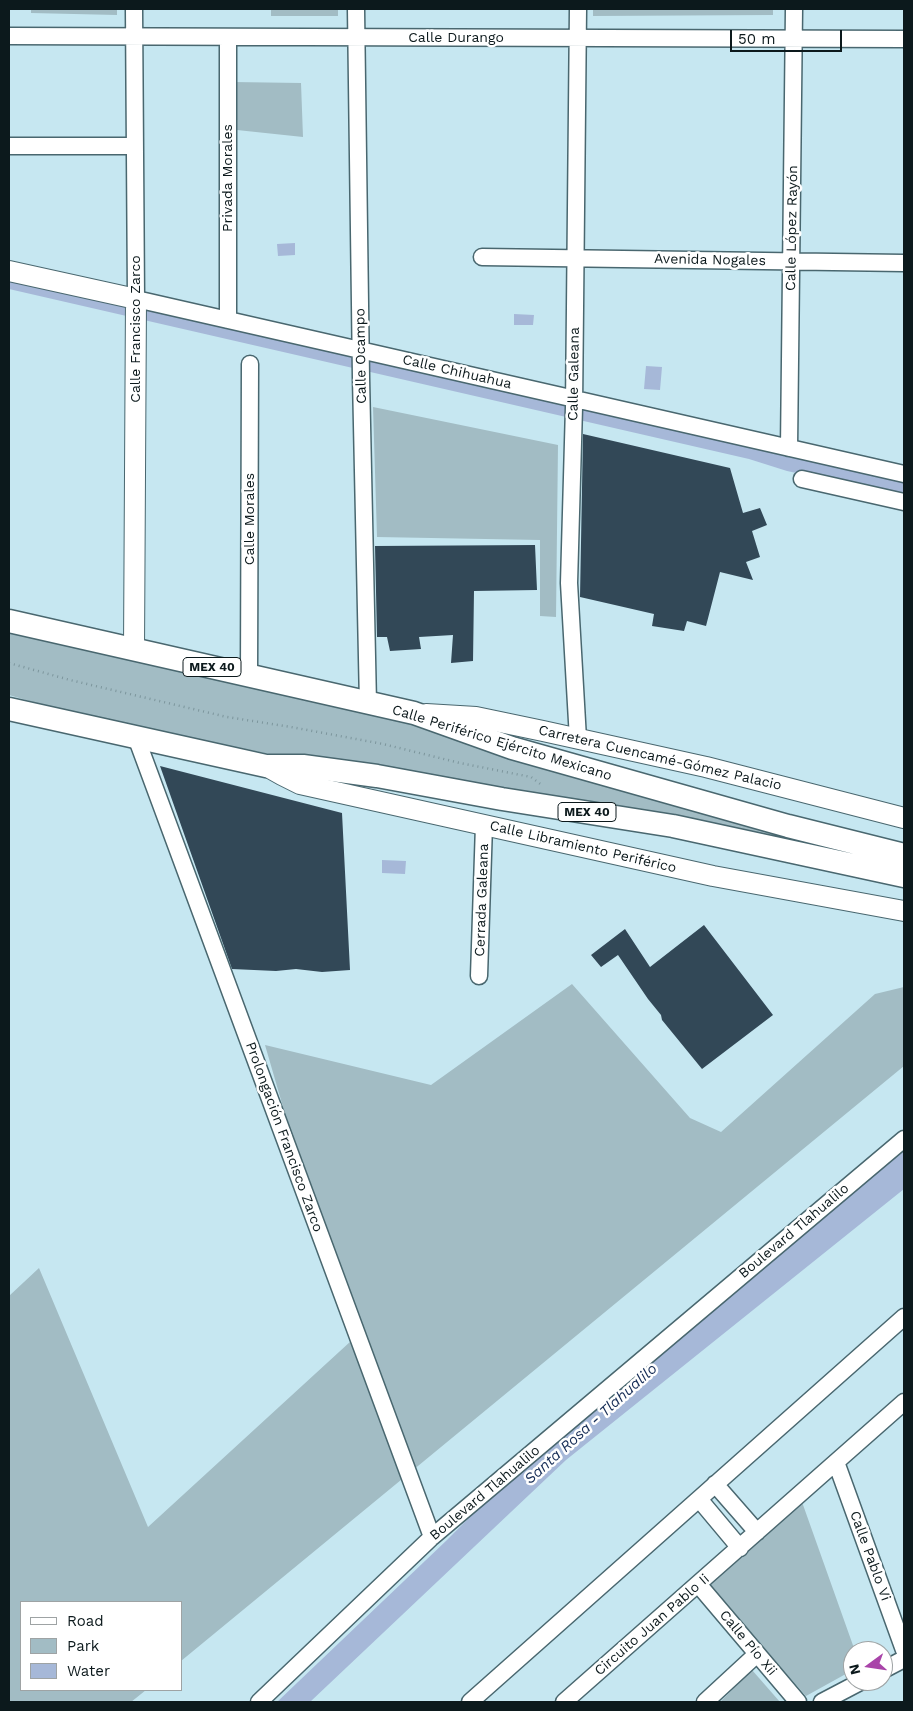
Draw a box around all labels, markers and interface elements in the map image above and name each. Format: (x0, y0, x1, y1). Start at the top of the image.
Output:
scale bar (733, 20, 846, 52)
street label: Calle Durango (408, 30, 504, 46)
text: 50 m (738, 30, 775, 48)
street label: Privada Morales (220, 124, 236, 232)
street label: Calle López Rayón (783, 165, 801, 291)
street label: Avenida Nogales (654, 251, 766, 269)
street label: Calle Francisco Zarco (128, 255, 144, 403)
street label: Calle Ocampo (352, 308, 370, 404)
street label: Calle Galeana (565, 327, 583, 421)
street label: Calle Chihuahua (401, 351, 513, 393)
street label: Calle Morales (242, 473, 258, 565)
road number: MEX 40 (183, 658, 241, 676)
street label: Calle Periférico Ejército Mexicano (390, 701, 614, 785)
street label: Carretera Cuencamé-Gómez Palacio (537, 722, 783, 794)
road number: MEX 40 (558, 802, 616, 822)
street label: Calle Libramiento Periférico (488, 817, 678, 877)
street label: Cerrada Galeana (472, 843, 492, 957)
street label: Prolongación Francisco Zarco (242, 1040, 326, 1234)
street label: Boulevard Tlahualilo (735, 1180, 853, 1282)
water label: Santa Rosa - Tlahualilo (521, 1360, 661, 1488)
street label: Boulevard Tlahualilo (426, 1442, 544, 1544)
street label: Calle Pablo Vi (846, 1509, 894, 1603)
street label: Circuito Juan Pablo Ii (591, 1571, 713, 1679)
legend (20, 1601, 182, 1691)
street label: Calle Pío Xii (716, 1607, 780, 1679)
text: Road (67, 1612, 104, 1630)
text: Park (67, 1637, 99, 1655)
north arrow (843, 1641, 893, 1691)
text: Water (67, 1662, 110, 1680)
text: N (845, 1662, 863, 1676)

